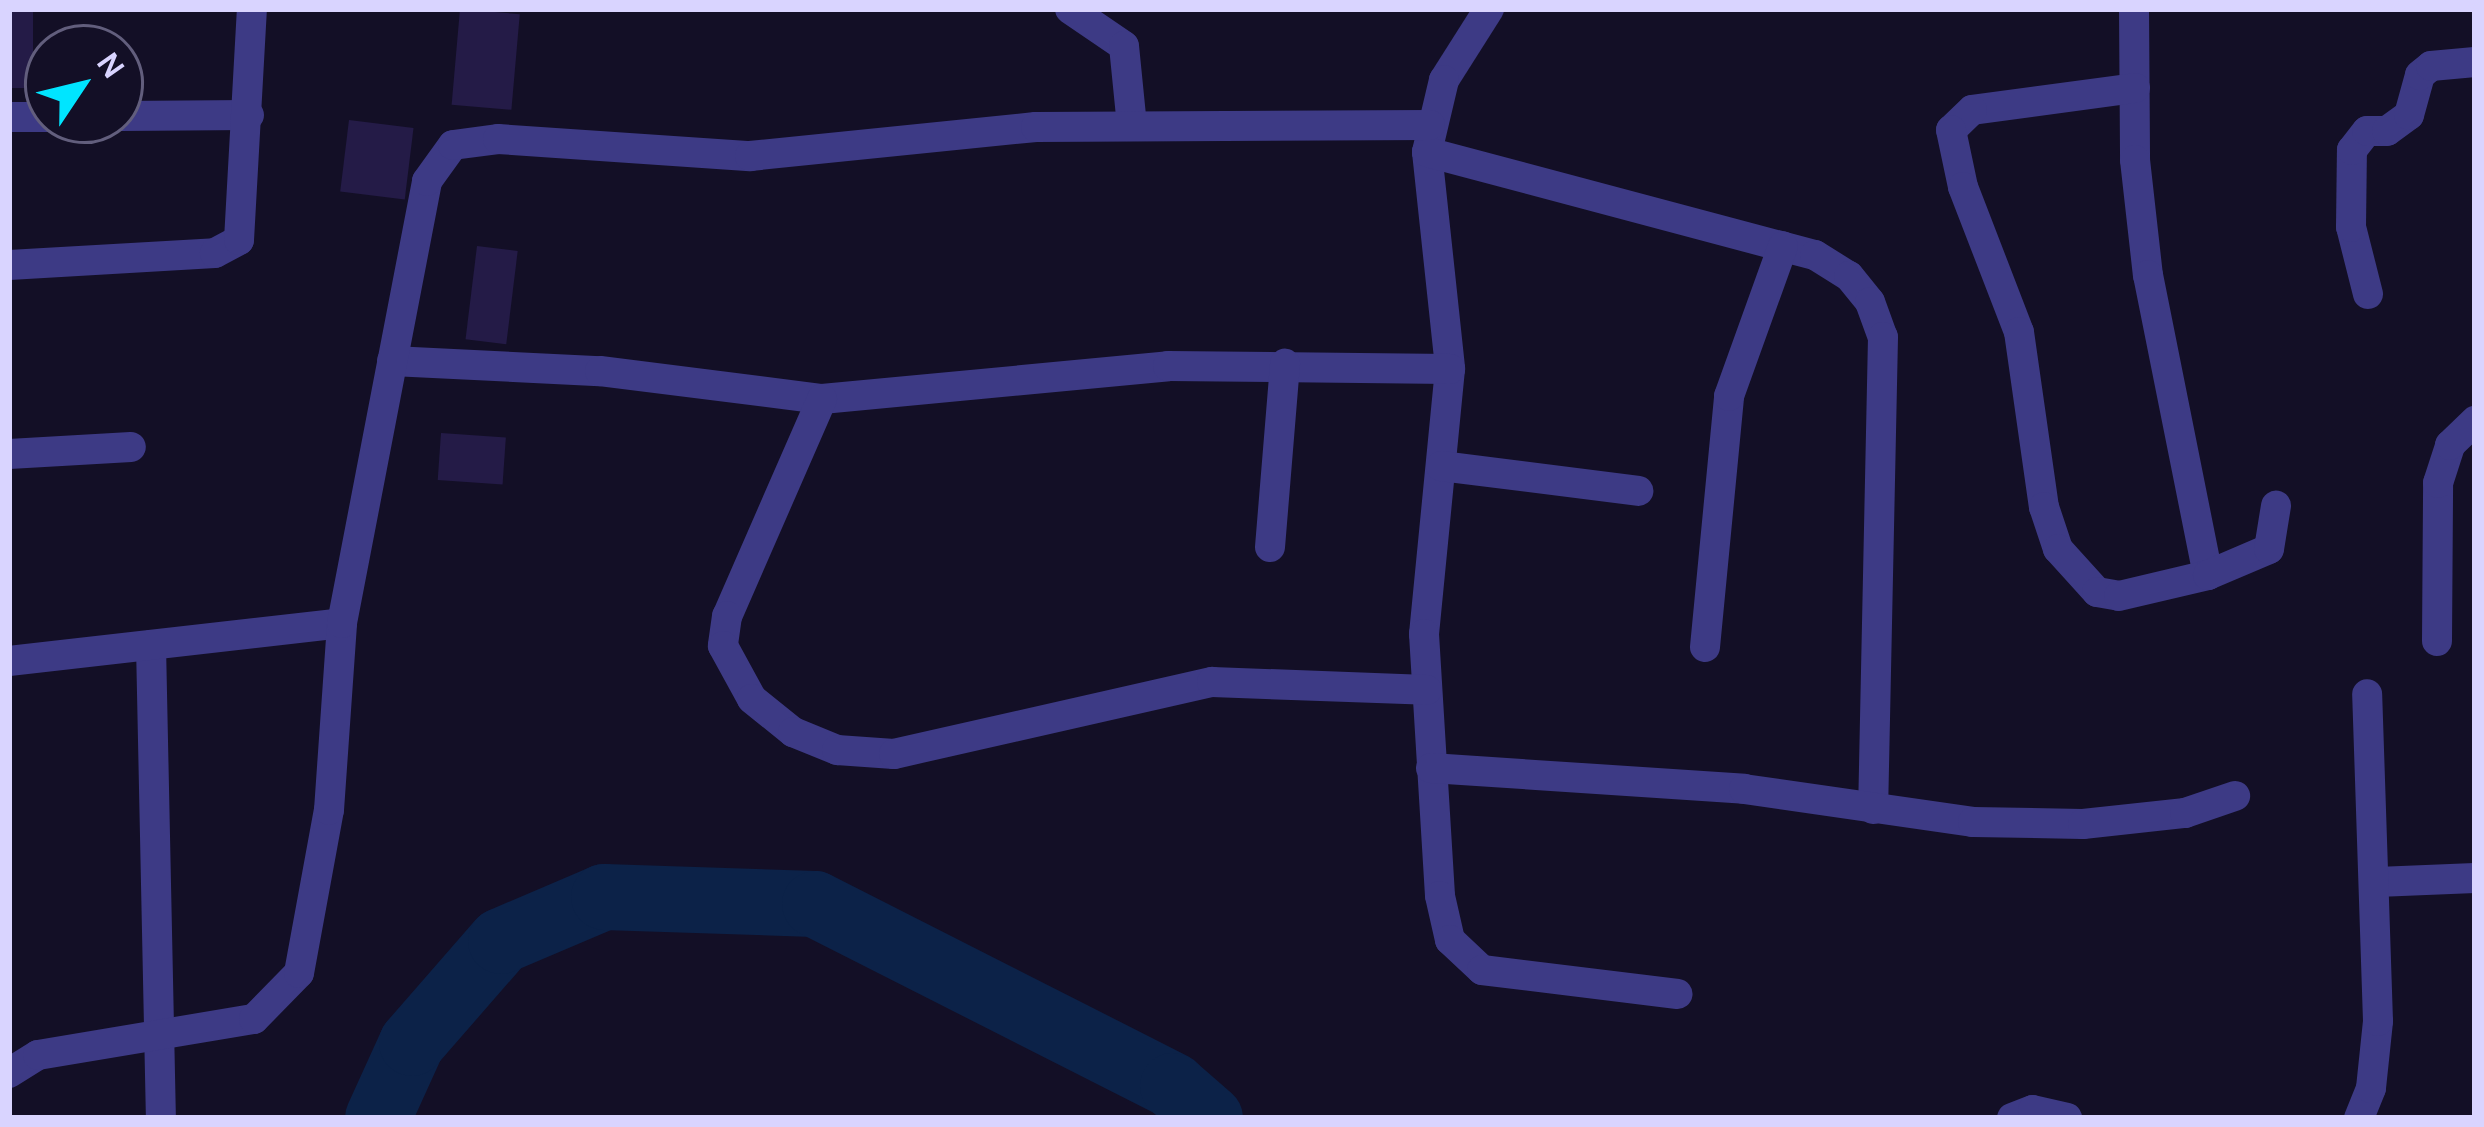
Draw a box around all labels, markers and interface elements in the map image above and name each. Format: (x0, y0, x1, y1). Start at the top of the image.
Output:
north arrow (24, 24, 144, 144)
text: N (89, 44, 133, 86)

